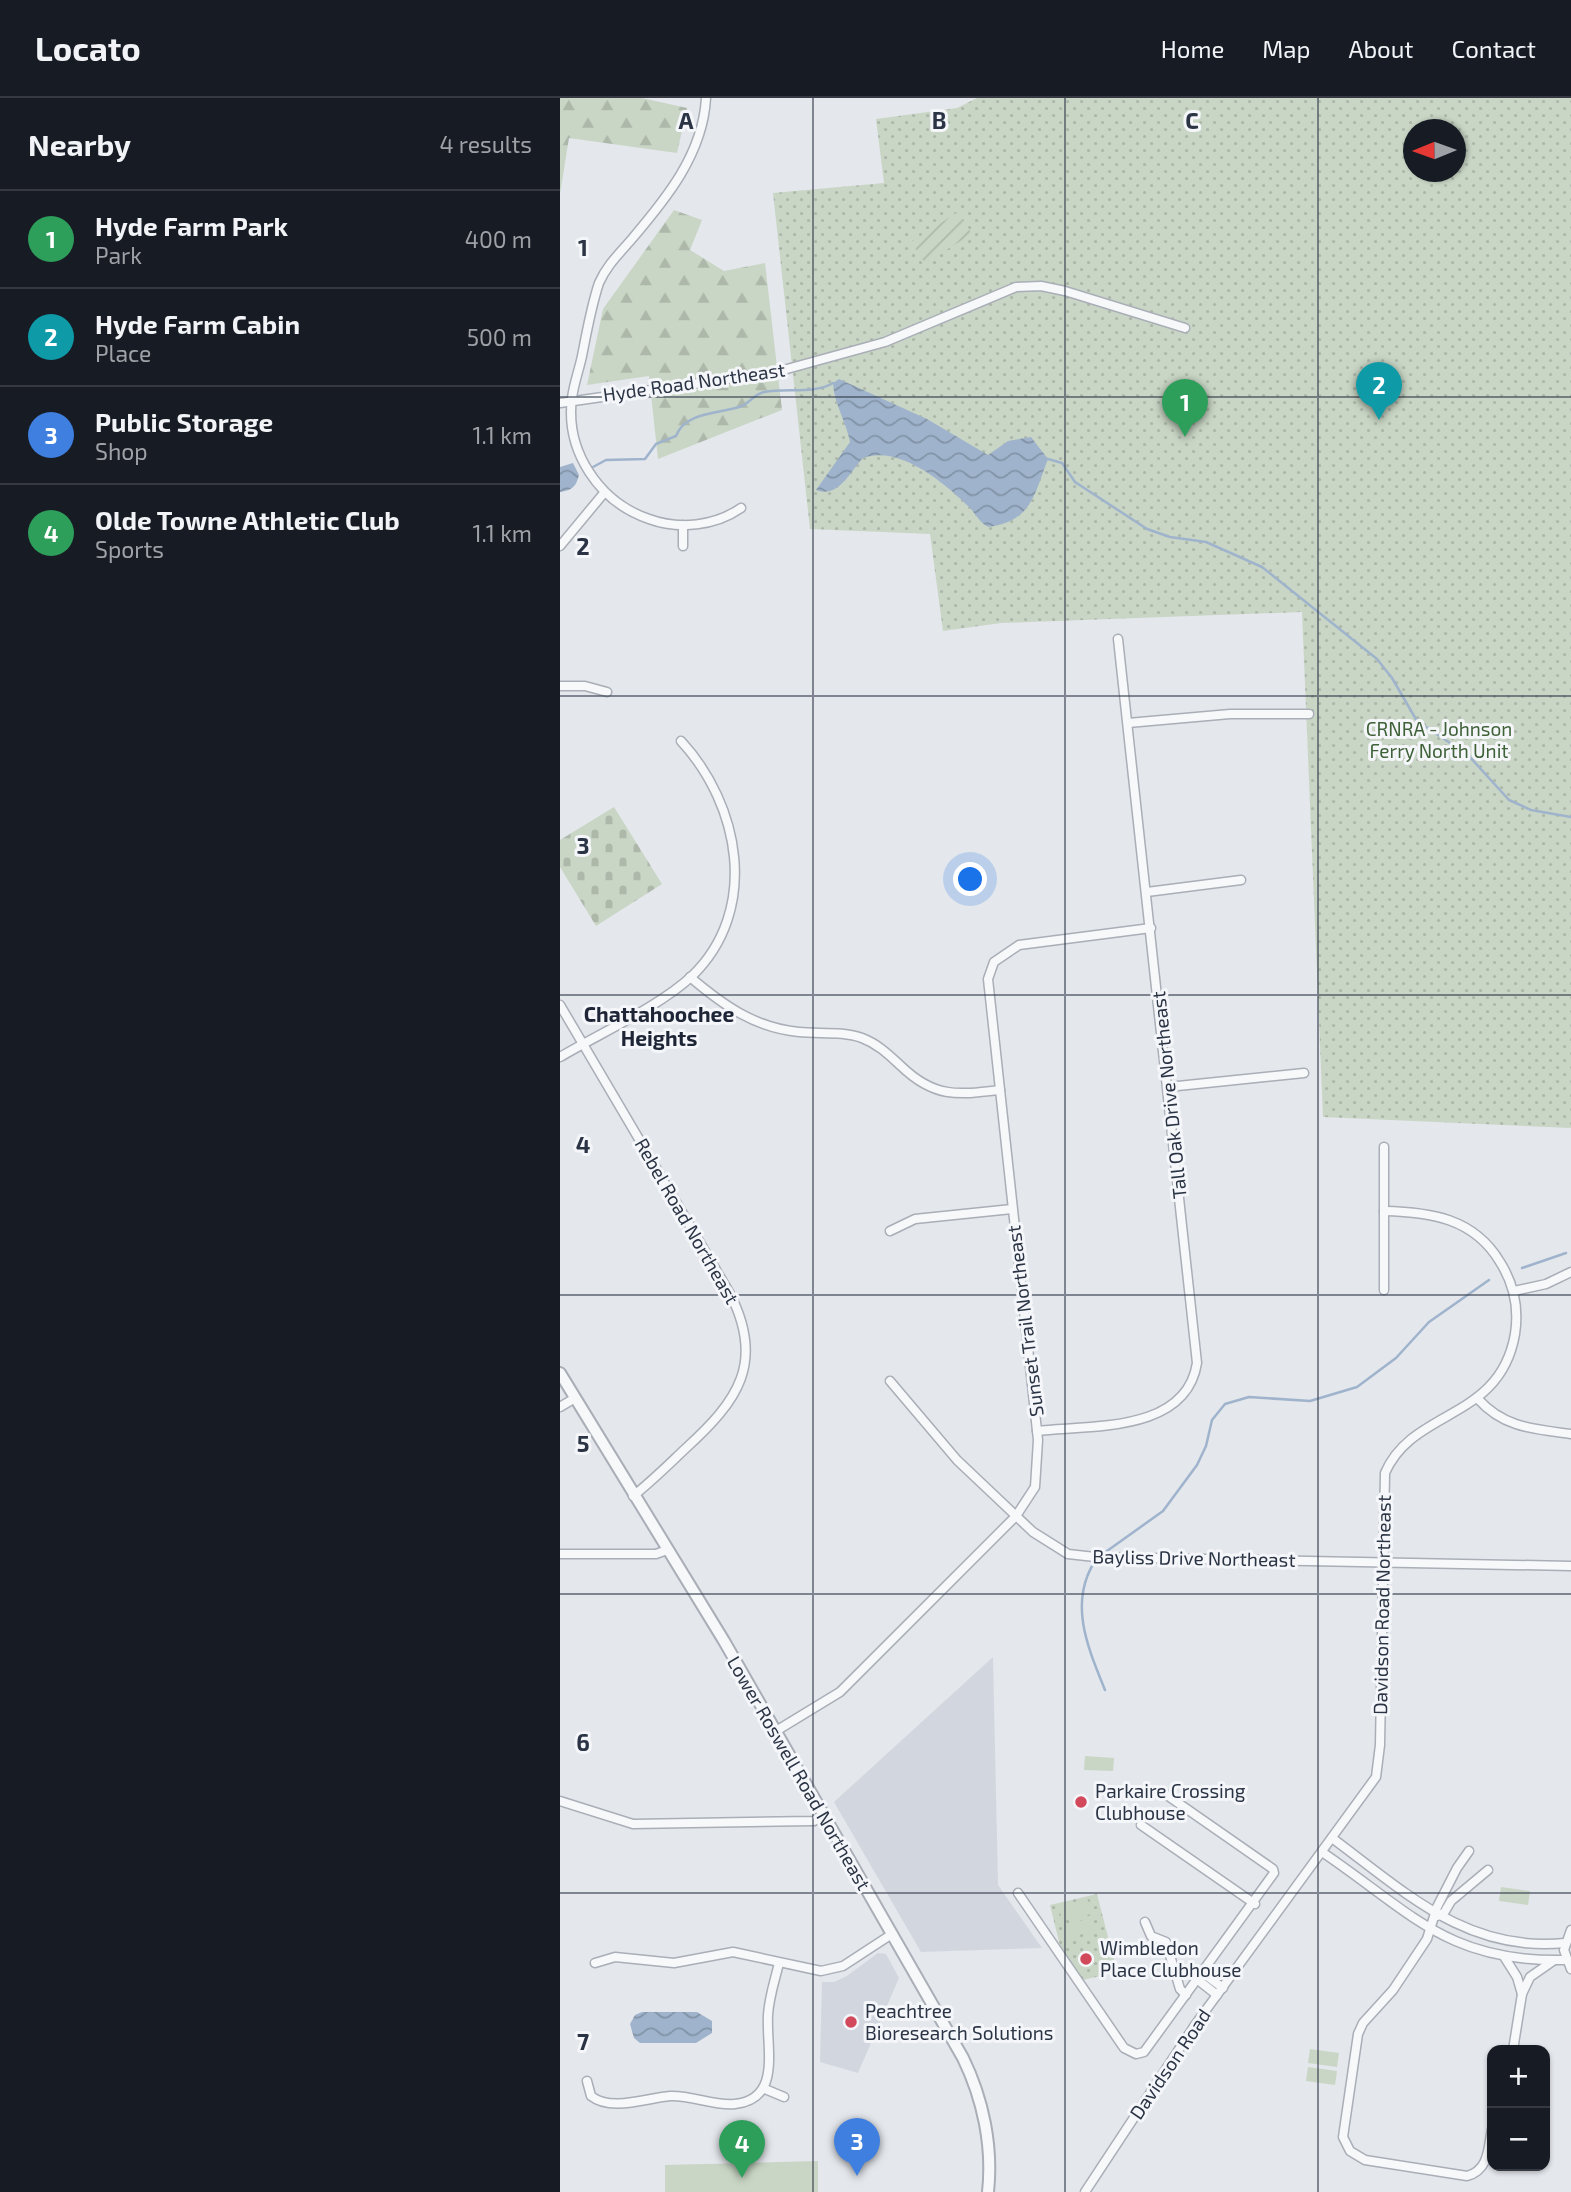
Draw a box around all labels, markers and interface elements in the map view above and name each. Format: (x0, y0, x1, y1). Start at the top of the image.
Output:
text: Locato (35, 28, 141, 68)
text: Home (1161, 34, 1224, 63)
text: Map (1262, 34, 1310, 63)
text: About (1348, 34, 1414, 63)
text: Contact (1452, 34, 1536, 63)
text: A (678, 106, 694, 134)
text: B (932, 106, 946, 134)
text: C (1185, 106, 1199, 134)
north arrow (1403, 119, 1466, 182)
text: Nearby (28, 126, 131, 162)
text: 4 results (440, 130, 532, 158)
text: Hyde Farm Park (95, 210, 288, 241)
text: 1 (46, 225, 56, 253)
text: 400 m (465, 225, 532, 253)
text: 1 (578, 233, 588, 261)
text: Park (95, 241, 142, 269)
text: Hyde Farm Cabin (95, 308, 300, 339)
text: 2 (44, 323, 58, 351)
text: 500 m (467, 323, 532, 351)
text: Place (95, 339, 151, 367)
street label: Hyde Road Northeast (601, 357, 786, 406)
pin: 2 (1356, 362, 1402, 420)
pin: 1 (1162, 379, 1208, 437)
text: Public Storage (95, 406, 273, 437)
text: 3 (44, 421, 58, 449)
text: 1.1 km (472, 421, 532, 449)
text: Shop (95, 437, 148, 465)
text: Olde Towne Athletic Club (95, 504, 400, 535)
text: 4 (44, 519, 58, 547)
text: 1.1 km (472, 519, 532, 547)
text: 2 (576, 532, 590, 560)
text: Sports (95, 535, 164, 563)
park label: CRNRA - Johnson Ferry North Unit (1366, 717, 1512, 762)
text: 3 (576, 831, 590, 859)
your location (953, 862, 987, 896)
street label: Tall Oak Drive Northeast (1146, 990, 1191, 1200)
district label: Chattahoochee Heights (584, 1001, 734, 1050)
text: 4 (576, 1130, 590, 1158)
street label: Rebel Road Northeast (630, 1134, 744, 1308)
street label: Sunset Trail Northeast (1001, 1224, 1048, 1418)
text: 5 (577, 1429, 589, 1457)
street label: Davidson Road Northeast (1368, 1495, 1395, 1715)
street label: Bayliss Drive Northeast (1092, 1544, 1296, 1571)
street label: Lower Roswell Road Northeast (723, 1652, 876, 1894)
text: 6 (576, 1728, 590, 1756)
place label: Parkaire Crossing Clubhouse (1095, 1779, 1246, 1824)
marker: Parkaire Crossing Clubhouse (1073, 1794, 1089, 1810)
place label: Wimbledon Place Clubhouse (1100, 1936, 1242, 1981)
marker: Wimbledon Place Clubhouse (1078, 1951, 1094, 1967)
place label: Peachtree Bioresearch Solutions (865, 1999, 1053, 2044)
street label: Davidson Road (1124, 2004, 1215, 2123)
marker: Peachtree Bioresearch Solutions (843, 2014, 859, 2030)
text: 7 (577, 2027, 589, 2055)
map controls (1487, 2045, 1550, 2171)
button: + (1487, 2045, 1550, 2108)
button: − (1487, 2108, 1550, 2171)
pin: 3 (834, 2118, 880, 2176)
pin: 4 (719, 2120, 765, 2178)

